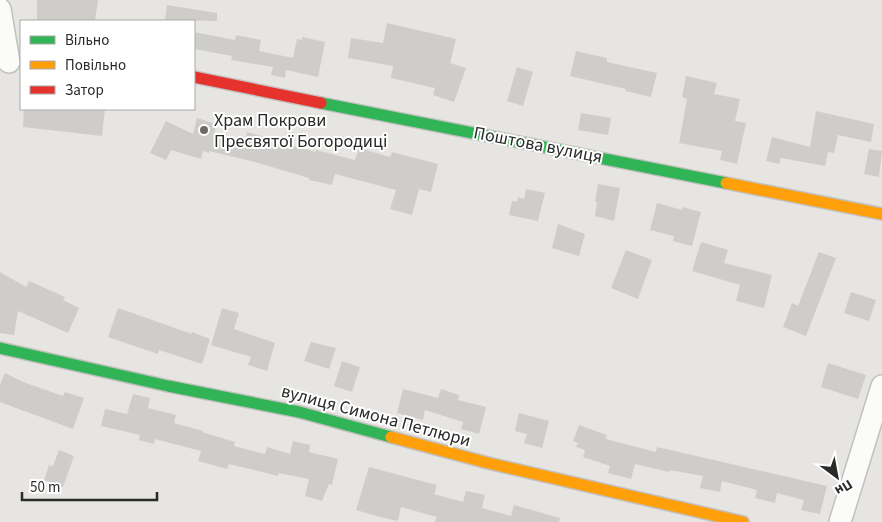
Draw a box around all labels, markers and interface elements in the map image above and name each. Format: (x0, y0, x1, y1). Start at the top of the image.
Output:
legend (20, 20, 195, 110)
text: Вільно (65, 30, 109, 51)
text: Повільно (65, 55, 126, 76)
text: Затор (65, 80, 104, 101)
place label: Храм Покрови Пресвятої Богородиці (214, 108, 387, 154)
street label: Поштова вулиця (471, 120, 605, 170)
marker: Храм Покрови Пресвятої Богородиці (198, 124, 210, 136)
street label: вулиця Симона Петлюри (278, 379, 474, 453)
north arrow (812, 452, 862, 502)
scale bar (22, 470, 158, 502)
text: Пн (831, 474, 856, 500)
text: 50 m (30, 477, 60, 498)

